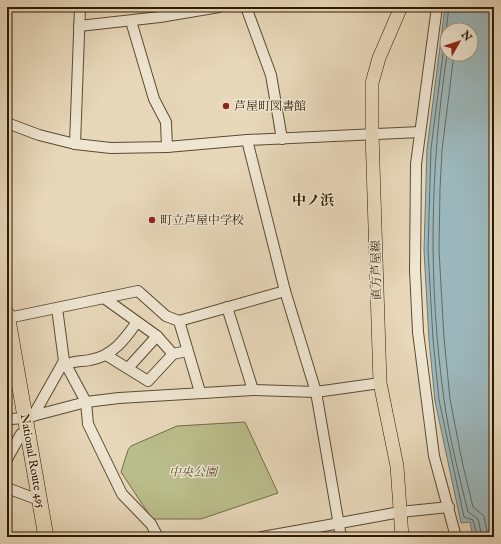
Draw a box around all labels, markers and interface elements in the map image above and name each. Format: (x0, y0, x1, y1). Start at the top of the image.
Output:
north arrow (439, 22, 479, 62)
text: N (457, 27, 475, 45)
place label: 芦屋町図書館 (234, 99, 306, 114)
marker: 芦屋町図書館 (221, 101, 231, 111)
district label: 中ノ浜 (292, 192, 335, 210)
place label: 町立芦屋中学校 (160, 213, 244, 228)
marker: 町立芦屋中学校 (147, 215, 157, 225)
street label: 直方芦屋線 (368, 240, 385, 300)
street label: National Route 495 (17, 413, 48, 510)
park label: 中央公園 (169, 465, 219, 480)

